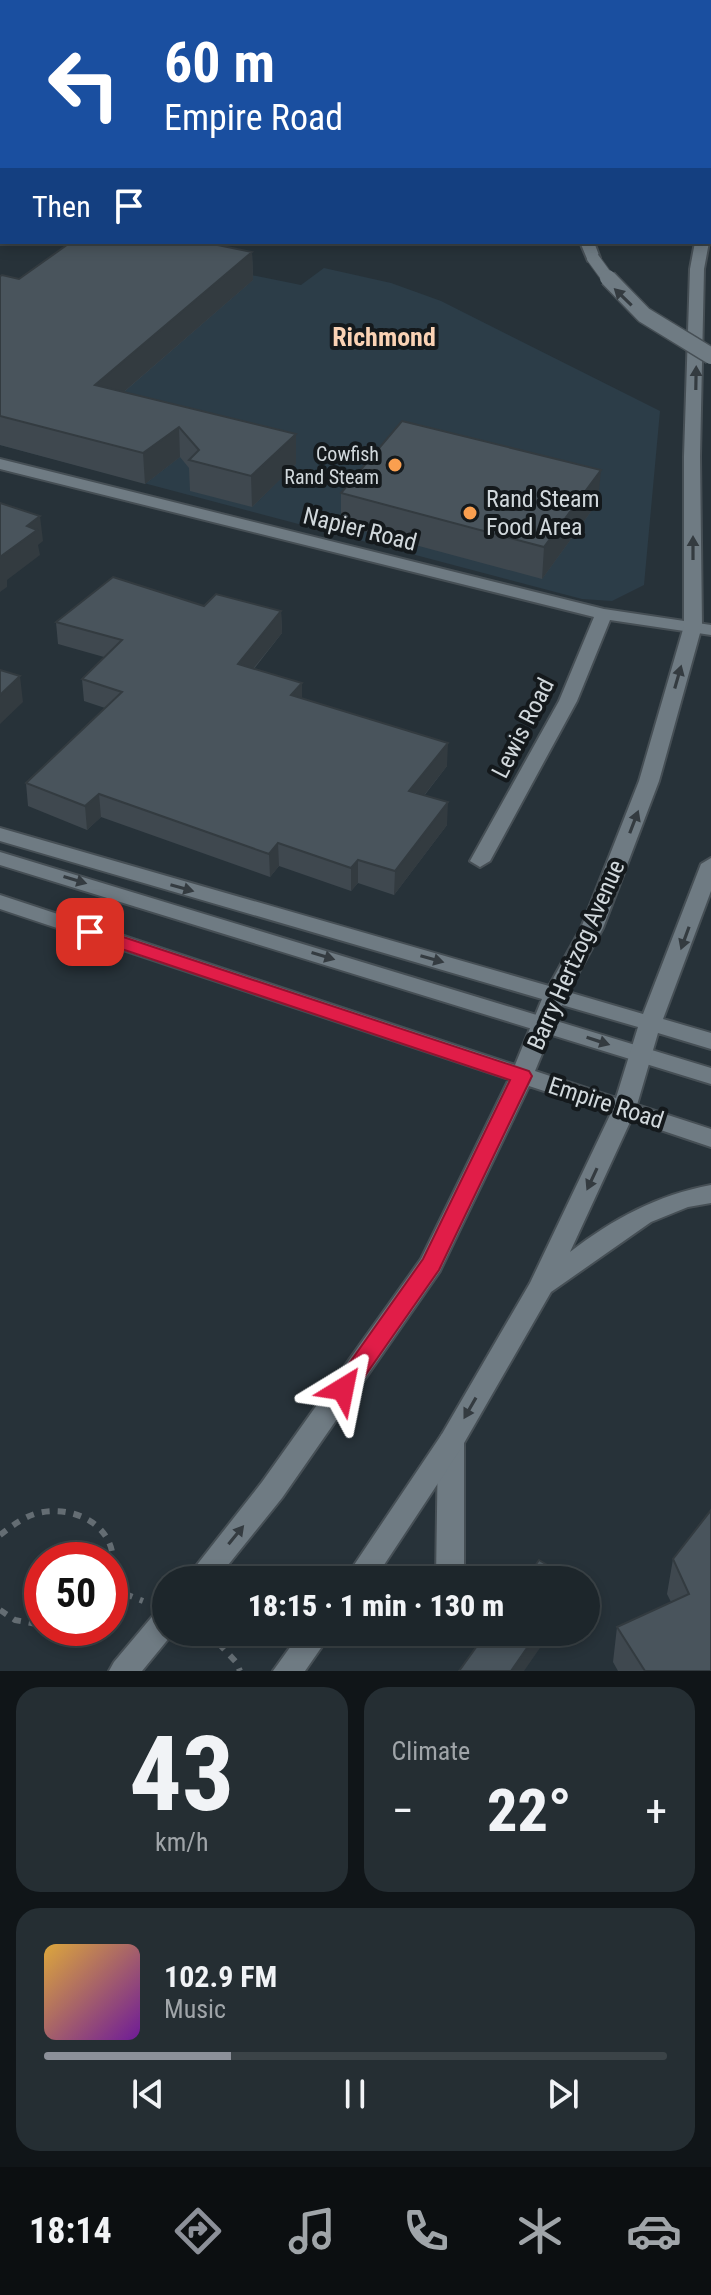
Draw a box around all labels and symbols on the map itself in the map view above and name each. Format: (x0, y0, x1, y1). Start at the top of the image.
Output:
one-way arrow (614, 288, 633, 307)
district label: Richmond (332, 322, 436, 352)
one-way arrow (690, 365, 702, 390)
place label: Cowfish Rand Steam (284, 442, 379, 489)
marker: Cowfish Rand Steam (386, 456, 404, 474)
place label: Rand Steam Food Area (486, 485, 600, 541)
street label: Napier Road (300, 501, 420, 557)
marker: Rand Steam Food Area (461, 504, 479, 522)
one-way arrow (687, 535, 699, 560)
one-way arrow (672, 665, 685, 689)
street label: Lewis Road (486, 673, 560, 783)
one-way arrow (628, 810, 641, 834)
street label: Barry Hertzog Avenue (522, 856, 630, 1054)
one-way arrow (63, 875, 87, 887)
one-way arrow (170, 882, 195, 894)
pin (56, 898, 124, 966)
one-way arrow (678, 926, 690, 950)
one-way arrow (312, 950, 336, 963)
one-way arrow (421, 953, 445, 966)
one-way arrow (587, 1035, 611, 1048)
street label: Empire Road (545, 1071, 667, 1135)
one-way arrow (585, 1167, 599, 1191)
position arrow (301, 1347, 385, 1431)
one-way arrow (463, 1397, 477, 1419)
one-way arrow (227, 1525, 244, 1545)
speed limit sign: 50 (24, 1542, 128, 1646)

